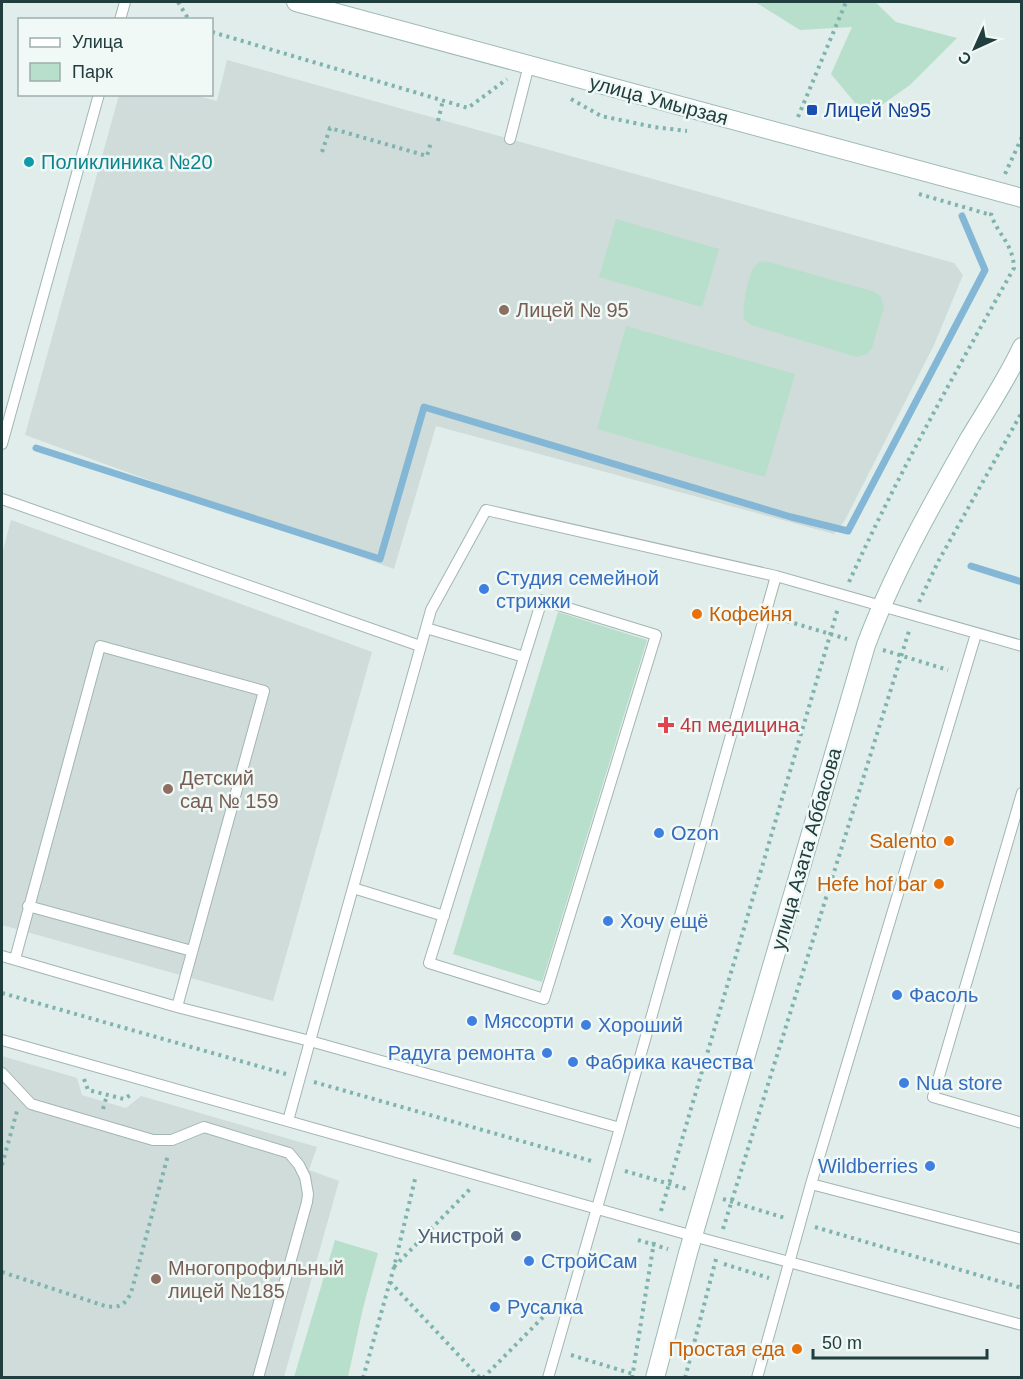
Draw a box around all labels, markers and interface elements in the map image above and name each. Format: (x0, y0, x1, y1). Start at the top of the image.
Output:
legend (18, 18, 213, 96)
north arrow (945, 18, 1005, 78)
text: Улица (72, 32, 124, 52)
text: С (954, 48, 975, 68)
text: Парк (72, 62, 113, 82)
street label: улица Умырзая (587, 71, 731, 129)
place label: Лицей №95 (824, 99, 931, 121)
marker: Лицей №95 (805, 103, 819, 117)
place label: Поликлиника №20 (41, 151, 213, 173)
marker: Поликлиника №20 (22, 155, 36, 169)
place label: Лицей № 95 (516, 299, 629, 321)
marker: Лицей № 95 (497, 303, 511, 317)
place label: Студия семейной стрижки (496, 567, 659, 612)
marker: Студия семейной стрижки (477, 582, 491, 596)
place label: Кофейня (709, 603, 792, 625)
marker: Кофейня (690, 607, 704, 621)
place label: 4п медицина (680, 714, 800, 736)
marker: 4п медицина (657, 716, 675, 734)
street label: улица Азата Аббасова (767, 745, 846, 953)
place label: Детский сад № 159 (180, 767, 279, 812)
marker: Детский сад № 159 (161, 782, 175, 796)
place label: Ozon (671, 822, 719, 844)
marker: Ozon (652, 826, 666, 840)
place label: Salento (869, 830, 937, 852)
marker: Salento (942, 834, 956, 848)
place label: Hefe hof bar (817, 873, 927, 895)
marker: Hefe hof bar (932, 877, 946, 891)
place label: Хочу ещё (620, 910, 708, 932)
marker: Хочу ещё (601, 914, 615, 928)
place label: Фасоль (909, 984, 978, 1006)
marker: Фасоль (890, 988, 904, 1002)
place label: Мяссорти (484, 1010, 574, 1032)
marker: Мяссорти (465, 1014, 479, 1028)
place label: Хороший (598, 1014, 683, 1036)
marker: Хороший (579, 1018, 593, 1032)
place label: Радуга ремонта (388, 1042, 536, 1064)
marker: Радуга ремонта (540, 1046, 554, 1060)
place label: Фабрика качества (585, 1051, 754, 1073)
marker: Фабрика качества (566, 1055, 580, 1069)
place label: Nua store (916, 1072, 1003, 1094)
marker: Nua store (897, 1076, 911, 1090)
place label: Wildberries (818, 1155, 918, 1177)
marker: Wildberries (923, 1159, 937, 1173)
place label: Унистрой (417, 1225, 504, 1247)
marker: Унистрой (509, 1229, 523, 1243)
place label: СтройСам (541, 1250, 638, 1272)
marker: СтройСам (522, 1254, 536, 1268)
place label: Многопрофильный лицей №185 (168, 1257, 344, 1302)
marker: Многопрофильный лицей №185 (149, 1272, 163, 1286)
place label: Русалка (507, 1296, 584, 1318)
marker: Русалка (488, 1300, 502, 1314)
scale bar (813, 1322, 987, 1360)
text: 50 m (822, 1333, 862, 1353)
place label: Простая еда (668, 1338, 786, 1360)
marker: Простая еда (790, 1342, 804, 1356)

